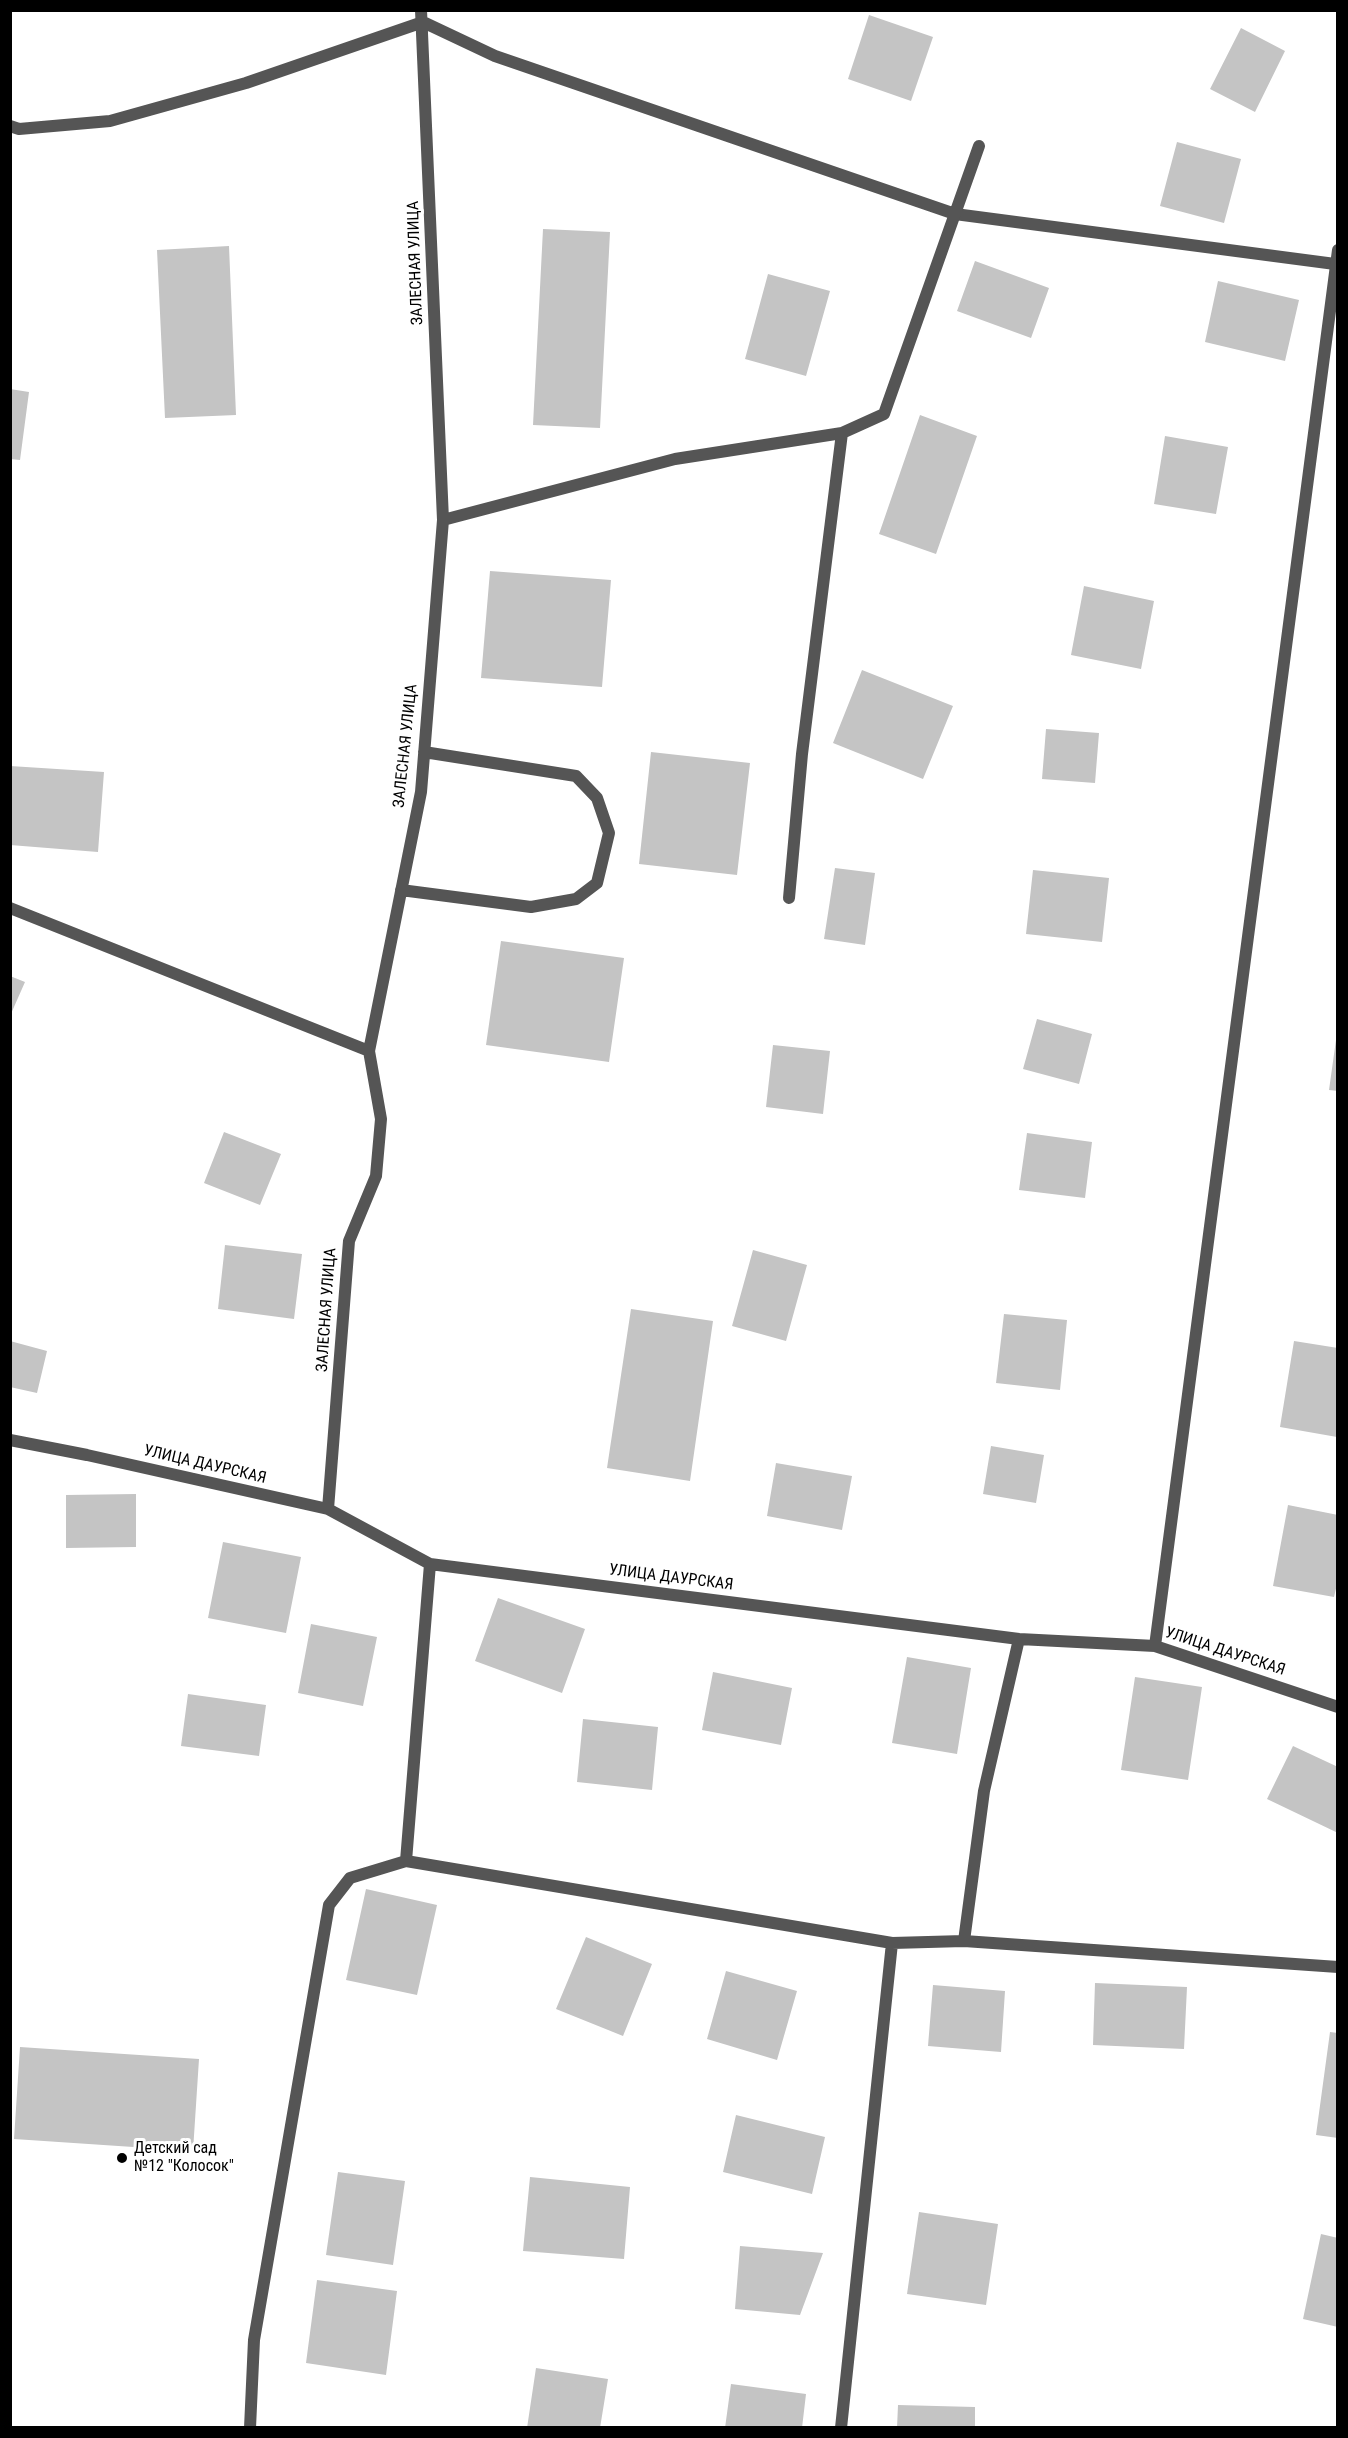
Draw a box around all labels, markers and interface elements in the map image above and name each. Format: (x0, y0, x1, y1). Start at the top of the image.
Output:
street label: ЗАЛЕСНАЯ УЛИЦА (404, 201, 428, 325)
street label: ЗАЛЕСНАЯ УЛИЦА (390, 683, 422, 809)
street label: ЗАЛЕСНАЯ УЛИЦА (313, 1247, 341, 1373)
street label: УЛИЦА ДАУРСКАЯ (142, 1442, 268, 1488)
street label: УЛИЦА ДАУРСКАЯ (608, 1561, 734, 1595)
street label: УЛИЦА ДАУРСКАЯ (1162, 1624, 1288, 1680)
place label: Детский сад №12 "Колосок" (134, 2139, 234, 2177)
marker: Детский сад №12 "Колосок" (115, 2151, 129, 2165)

